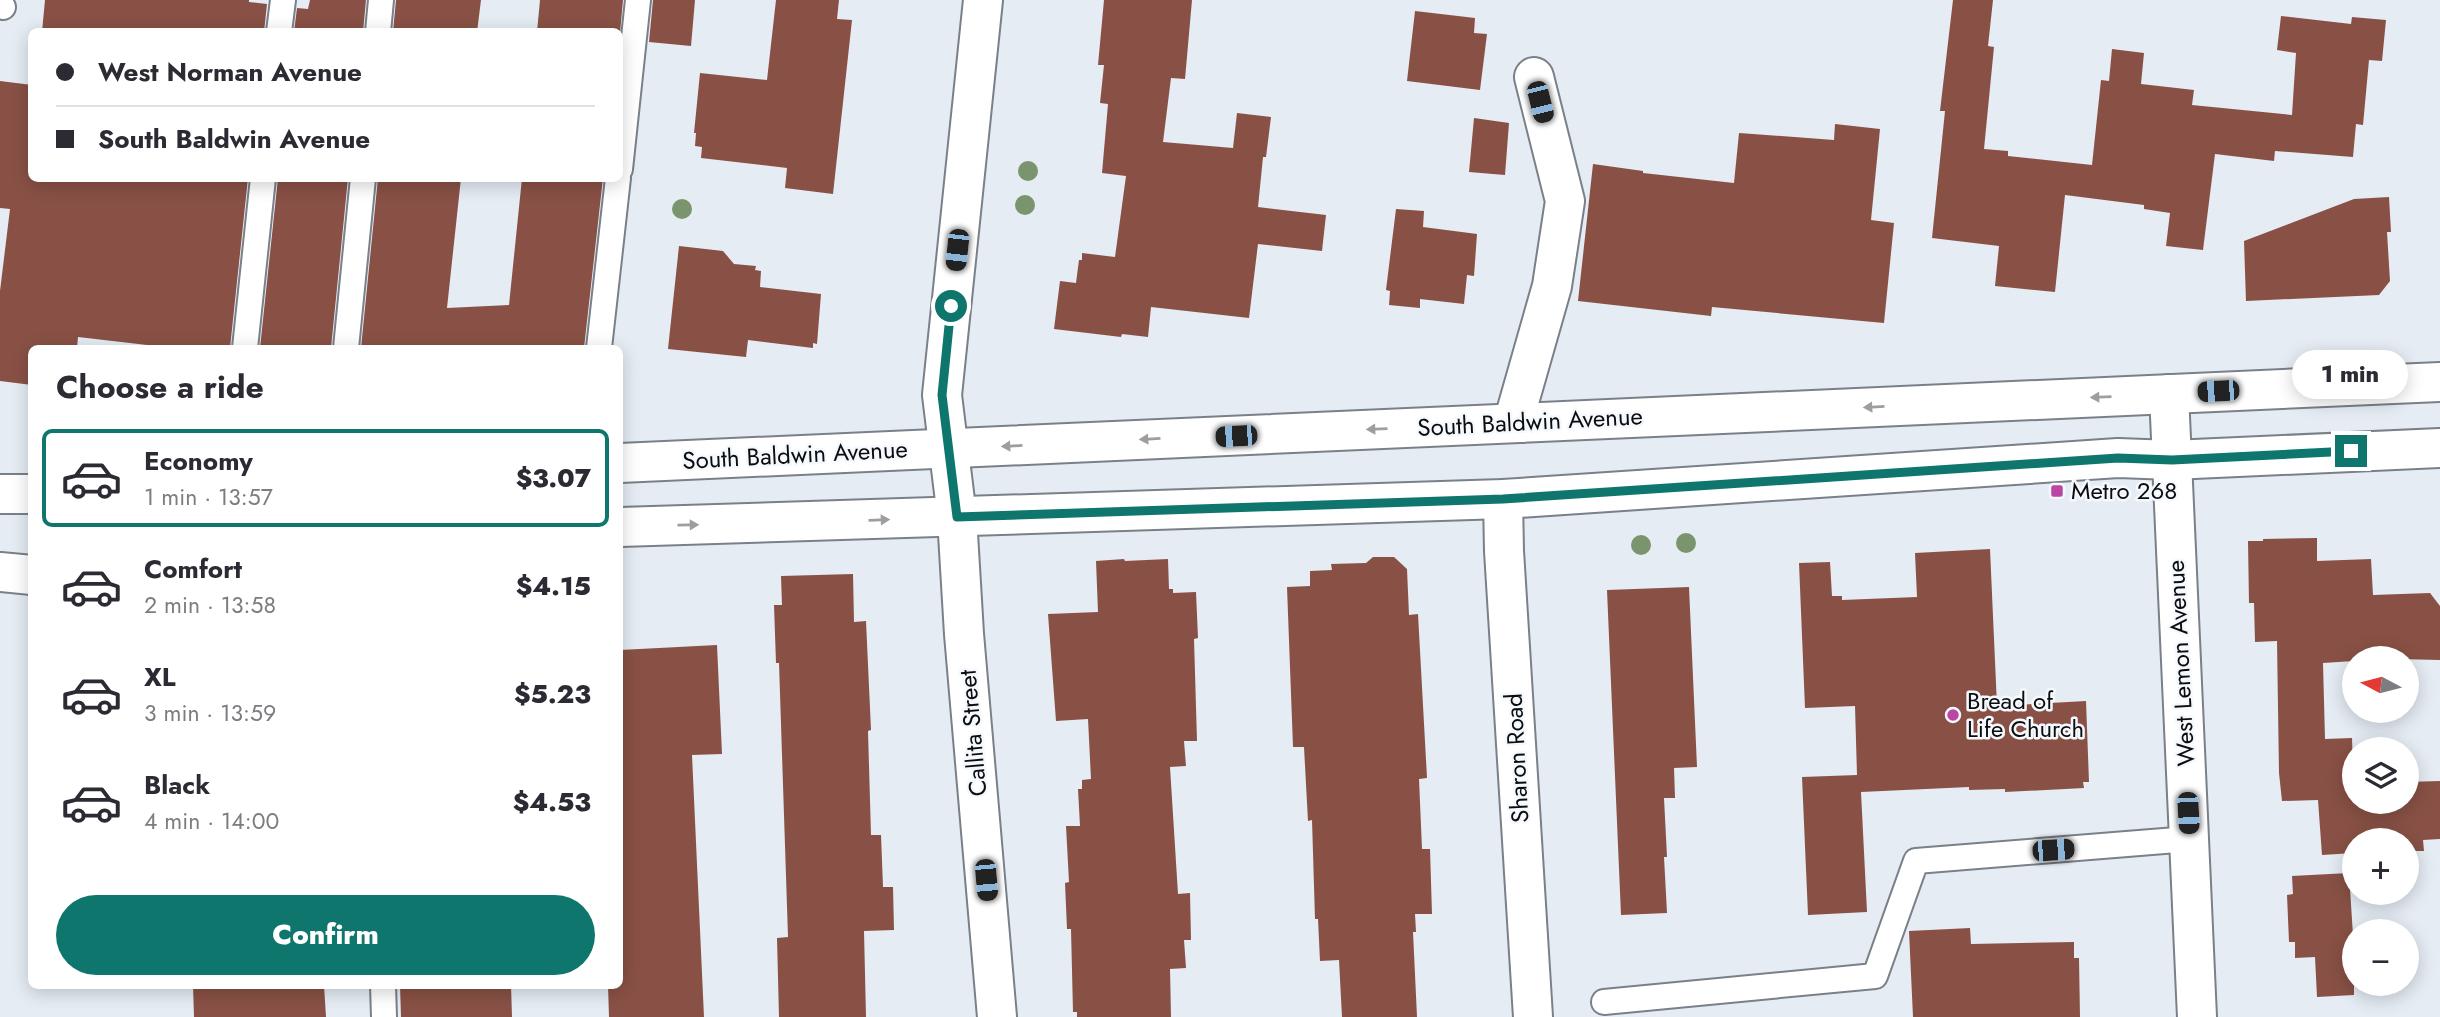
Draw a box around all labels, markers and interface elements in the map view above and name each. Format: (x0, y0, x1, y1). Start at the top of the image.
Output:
text: West Norman Avenue (98, 53, 362, 91)
car (1525, 79, 1556, 125)
text: South Baldwin Avenue (98, 120, 370, 158)
car (945, 228, 970, 272)
route start (935, 290, 967, 322)
callout: 1 min (2293, 350, 2409, 398)
text: 1 min (2321, 357, 2379, 391)
text: Choose a ride (56, 364, 264, 410)
car (2197, 379, 2240, 403)
one-way arrow (2090, 391, 2112, 402)
street label: South Baldwin Avenue (1416, 398, 1644, 445)
one-way arrow (1863, 401, 1885, 412)
car (1215, 424, 1258, 448)
one-way arrow (1366, 424, 1388, 435)
street label: South Baldwin Avenue (681, 431, 909, 478)
one-way arrow (1139, 434, 1161, 445)
route end (2335, 435, 2367, 467)
one-way arrow (1001, 440, 1023, 451)
text: Economy (144, 442, 253, 480)
icon: car (60, 447, 123, 510)
text: $3.07 (516, 459, 591, 497)
place label: Metro 268 (2071, 473, 2177, 508)
text: 1 min · 13:57 (144, 480, 273, 514)
marker: Metro 268 (2049, 483, 2065, 499)
one-way arrow (868, 514, 890, 525)
one-way arrow (677, 519, 699, 530)
text: Comfort (144, 550, 242, 588)
icon: car (60, 555, 123, 618)
street label: West Lemon Avenue (2158, 559, 2203, 767)
text: $4.15 (516, 567, 591, 605)
text: 2 min · 13:58 (144, 588, 276, 622)
north arrow (2342, 646, 2418, 723)
map controls (2342, 646, 2419, 996)
text: XL (144, 658, 176, 696)
icon: car (60, 663, 123, 726)
street label: Callita Street (950, 668, 995, 798)
text: $5.23 (514, 675, 591, 713)
place label: Bread of Life Church (1967, 683, 2084, 746)
street label: Sharon Road (1496, 692, 1537, 824)
text: 3 min · 13:59 (144, 696, 276, 730)
marker: Bread of Life Church (1945, 707, 1961, 723)
button: layers (2342, 737, 2419, 814)
text: Black (144, 766, 210, 804)
icon: car (60, 771, 123, 834)
text: $4.53 (513, 783, 591, 821)
car (2177, 791, 2200, 835)
text: 4 min · 14:00 (144, 804, 279, 838)
button: + (2342, 828, 2419, 905)
car (2032, 838, 2075, 862)
car (974, 858, 999, 902)
button: Confirm (56, 895, 595, 975)
button: − (2342, 919, 2419, 996)

